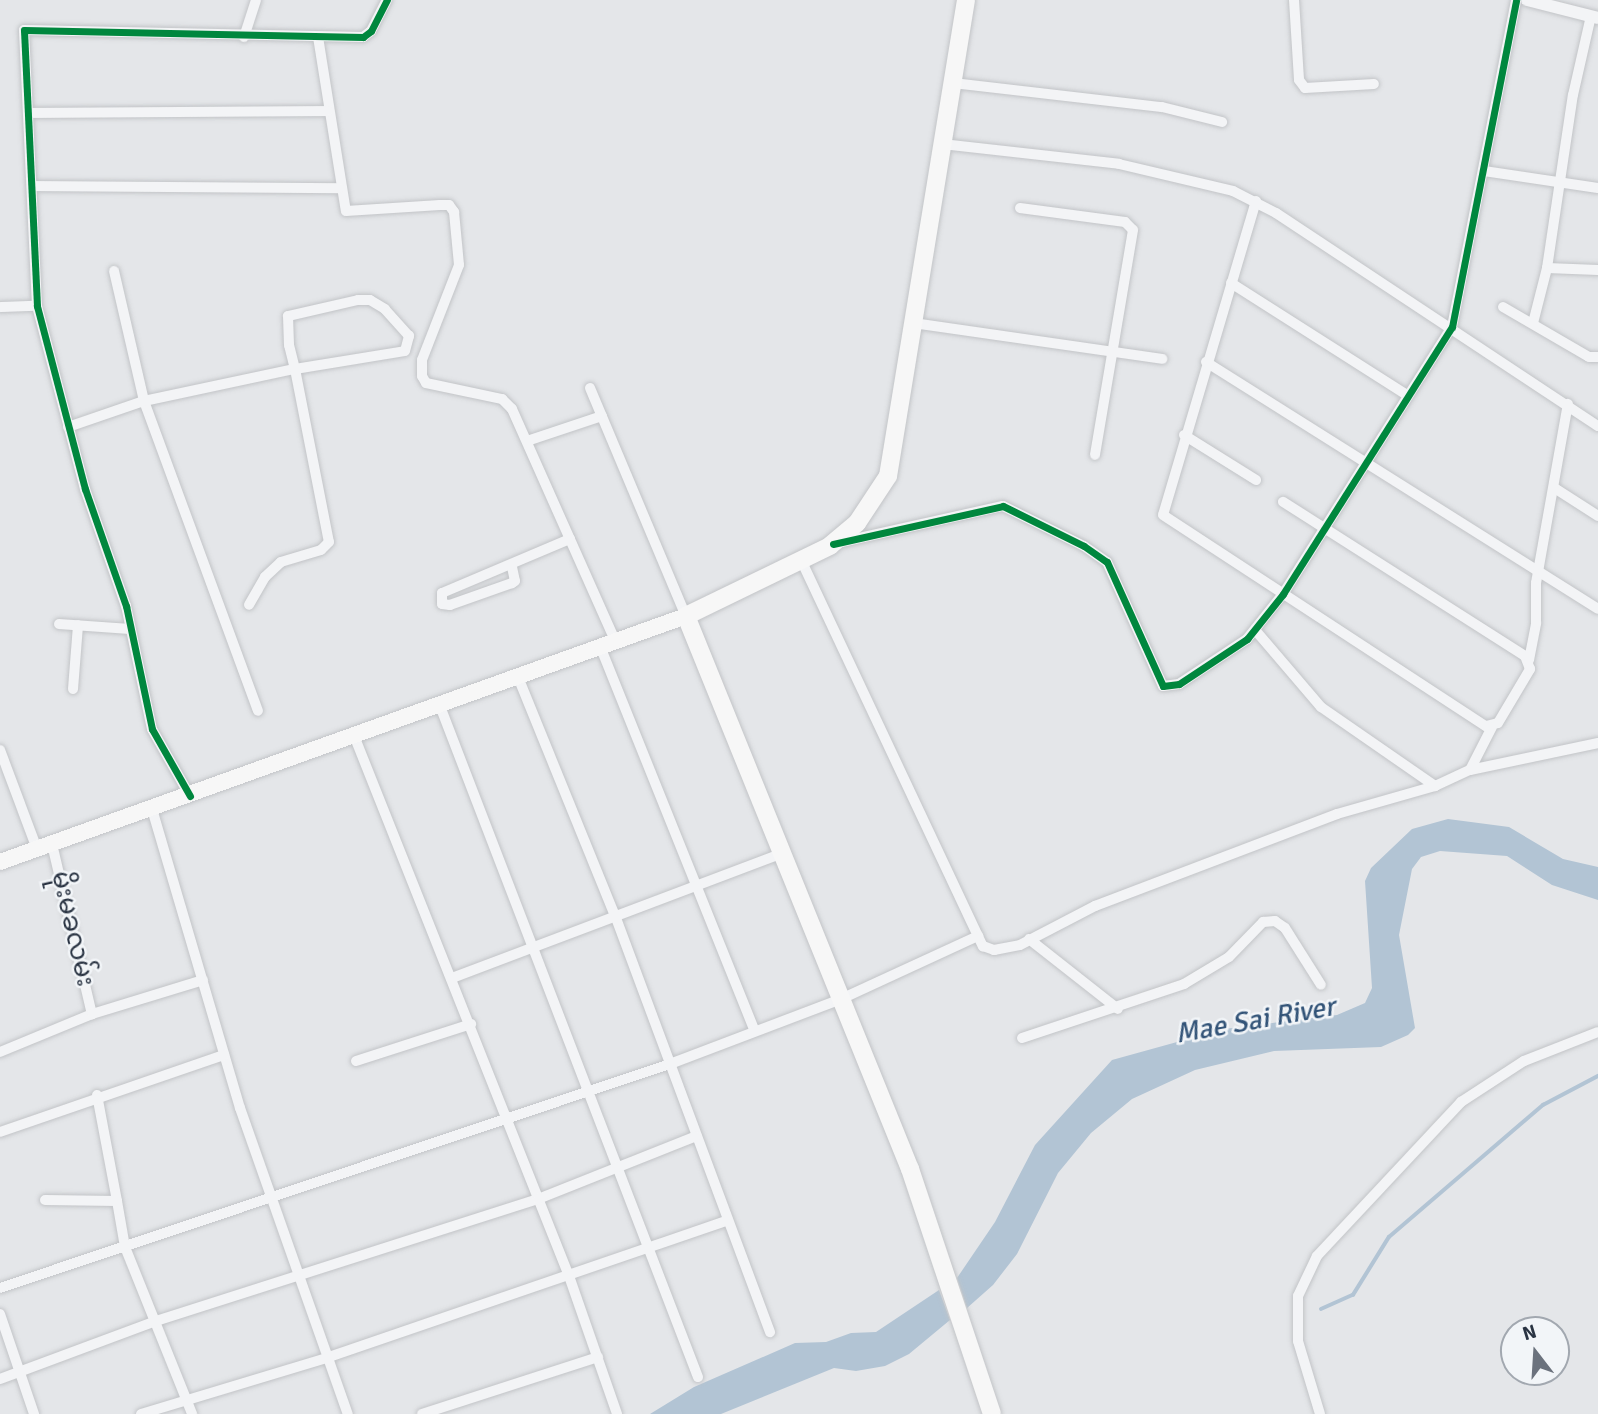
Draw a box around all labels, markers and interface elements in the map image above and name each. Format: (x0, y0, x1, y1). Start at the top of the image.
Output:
street label: မိုးမခလမ်း (44, 868, 100, 990)
water label: Mae Sai River (1173, 989, 1337, 1051)
north arrow (1500, 1316, 1570, 1386)
text: N (1520, 1319, 1539, 1346)

